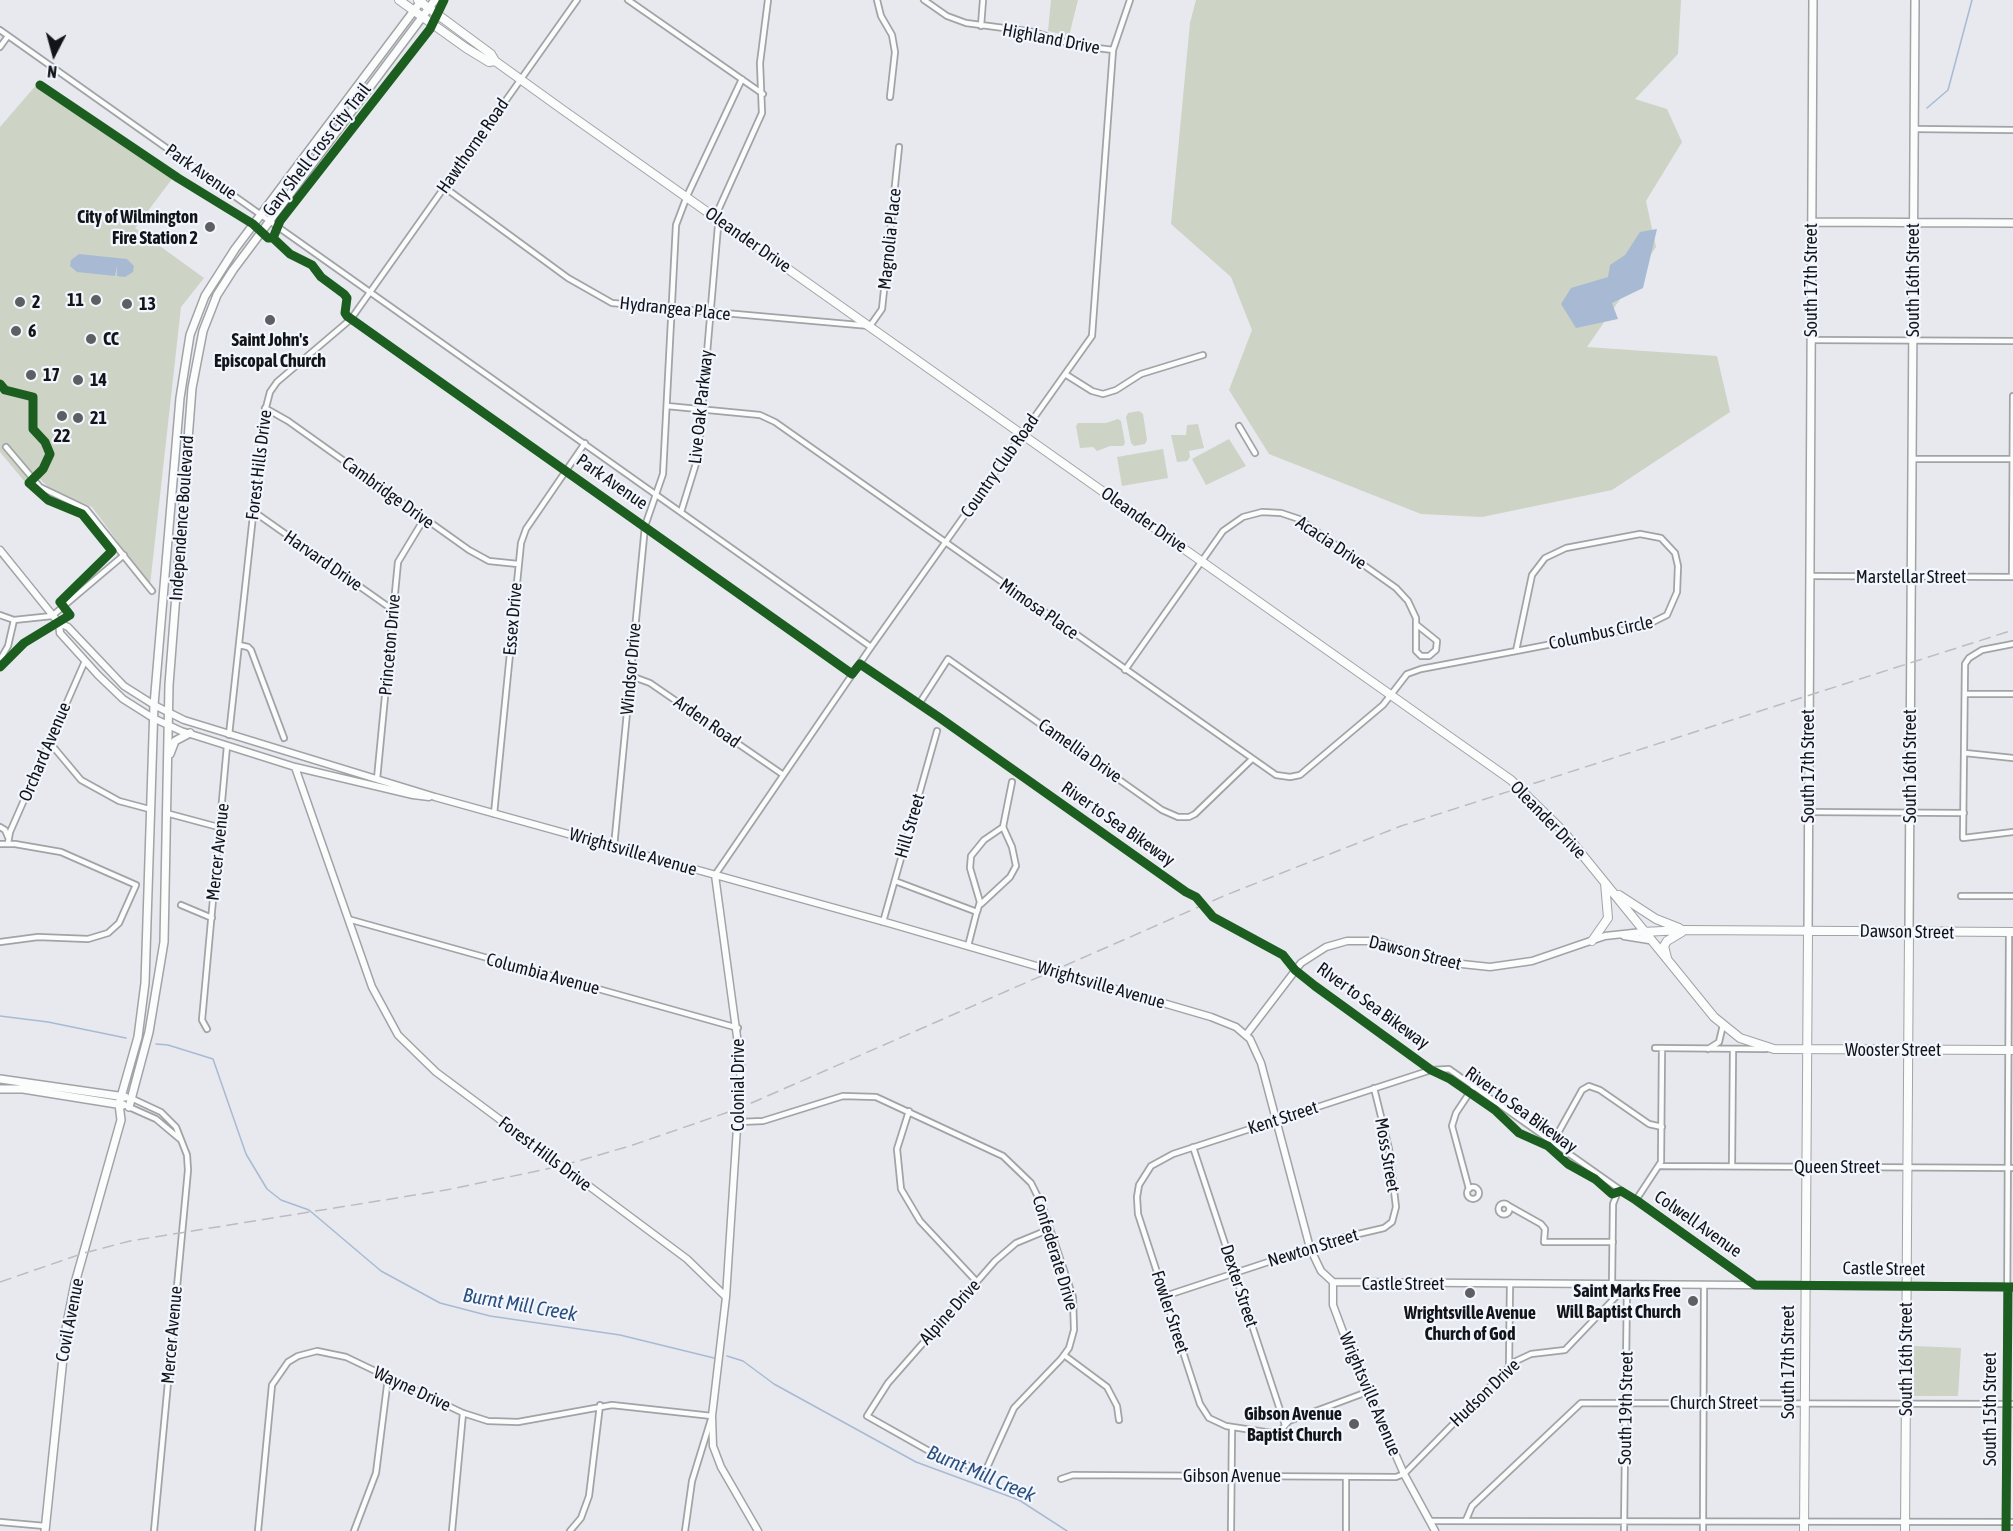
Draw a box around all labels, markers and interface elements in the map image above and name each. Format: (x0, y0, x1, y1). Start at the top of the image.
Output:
street label: Highland Drive (1000, 19, 1102, 59)
north arrow (24, 24, 84, 84)
text: N (46, 62, 58, 81)
street label: Gary Shell Cross City Trail (258, 79, 376, 221)
street label: Hawthorne Road (432, 94, 514, 198)
street label: Park Avenue (161, 140, 241, 204)
street label: Magnolia Place (874, 187, 906, 291)
street label: Oleander Drive (701, 203, 795, 277)
place label: City of Wilmington Fire Station 2 (77, 206, 198, 248)
marker: City of Wilmington Fire Station 2 (203, 220, 217, 234)
street label: South 17th Street (1800, 223, 1822, 337)
street label: South 16th Street (1902, 223, 1924, 337)
place label: 11 (67, 289, 84, 311)
place label: 2 (32, 291, 40, 313)
street label: Hydrangea Place (618, 292, 732, 326)
marker: 11 (89, 293, 103, 307)
place label: 13 (139, 293, 156, 315)
marker: 2 (13, 295, 27, 309)
marker: 13 (120, 297, 134, 311)
marker: Saint John's Episcopal Church (263, 313, 277, 327)
place label: 6 (28, 320, 36, 342)
marker: 6 (9, 324, 23, 338)
place label: CC (103, 328, 119, 350)
place label: Saint John's Episcopal Church (214, 329, 326, 372)
marker: CC (84, 332, 98, 346)
street label: Live Oak Parkway (684, 349, 718, 465)
place label: 17 (43, 364, 60, 386)
marker: 17 (24, 368, 38, 382)
place label: 14 (90, 369, 107, 391)
marker: 14 (71, 373, 85, 387)
place label: 21 (90, 407, 107, 429)
marker: 22 (55, 409, 69, 423)
street label: Forest Hills Drive (242, 409, 276, 521)
street label: Country Club Road (956, 410, 1044, 522)
marker: 21 (71, 411, 85, 425)
place label: 22 (54, 425, 70, 447)
street label: Independence Boulevard (165, 434, 199, 602)
street label: Park Avenue (572, 450, 652, 514)
street label: Cambridge Drive (338, 452, 438, 534)
street label: Oleander Drive (1097, 483, 1191, 557)
street label: Acacia Drive (1292, 512, 1370, 574)
street label: Harvard Drive (280, 526, 366, 596)
street label: Marstellar Street (1856, 566, 1966, 588)
street label: Mimosa Place (995, 574, 1083, 644)
street label: Essex Drive (499, 582, 527, 656)
street label: Princeton Drive (375, 594, 405, 696)
street label: Columbus Circle (1547, 611, 1655, 655)
street label: Windsor Drive (616, 622, 646, 716)
street label: Arden Road (670, 691, 744, 753)
street label: Orchard Avenue (14, 699, 76, 805)
street label: South 17th Street (1797, 709, 1819, 823)
street label: South 16th Street (1899, 709, 1921, 823)
street label: Camellia Drive (1034, 714, 1126, 788)
street label: River to Sea Bikeway (1057, 777, 1179, 871)
street label: Oleander Drive (1506, 777, 1590, 863)
street label: Hill Street (891, 791, 929, 861)
street label: Mercer Avenue (202, 802, 234, 902)
street label: Wrightsville Avenue (567, 823, 699, 881)
street label: Dawson Street (1859, 920, 1955, 944)
street label: Dawson Street (1366, 931, 1464, 975)
street label: Columbia Avenue (484, 949, 602, 999)
street label: Wrightsville Avenue (1035, 956, 1167, 1014)
street label: RIver to Sea Bikeway (1313, 958, 1433, 1054)
street label: Colonial Drive (727, 1038, 749, 1132)
street label: Wooster Street (1845, 1039, 1941, 1061)
street label: River to Sea Bikeway (1461, 1062, 1581, 1158)
street label: Kent Street (1245, 1097, 1321, 1139)
street label: Forest Hills Drive (494, 1112, 596, 1196)
street label: Moss Street (1370, 1116, 1404, 1194)
street label: Queen Street (1794, 1156, 1880, 1178)
street label: Colwell Avenue (1650, 1186, 1746, 1262)
street label: Confederate Drive (1027, 1193, 1083, 1313)
street label: Newton Street (1265, 1224, 1361, 1272)
street label: Dexter Street (1215, 1242, 1263, 1330)
street label: Castle Street (1842, 1257, 1926, 1281)
street label: Fowler Street (1146, 1268, 1194, 1356)
street label: Castle Street (1362, 1273, 1444, 1295)
street label: Alpine Drive (915, 1275, 985, 1349)
street label: Covil Avenue (51, 1276, 89, 1364)
place label: Saint Marks Free Will Baptist Church (1557, 1280, 1681, 1322)
water label: Burnt Mill Creek (461, 1283, 579, 1327)
street label: Mercer Avenue (157, 1285, 187, 1385)
marker: Wrightsville Avenue Church of God (1463, 1286, 1477, 1300)
marker: Saint Marks Free Will Baptist Church (1686, 1294, 1700, 1308)
place label: Wrightsville Avenue Church of God (1404, 1302, 1536, 1344)
street label: South 16th Street (1895, 1302, 1917, 1416)
street label: South 17th Street (1777, 1305, 1799, 1419)
street label: Wrightsville Avenue (1334, 1329, 1406, 1459)
street label: South 19th Street (1614, 1351, 1638, 1465)
street label: South 15th Street (1979, 1352, 2001, 1466)
street label: Hudson Drive (1446, 1354, 1524, 1432)
street label: Wayne Drive (370, 1362, 454, 1416)
street label: Church Street (1670, 1392, 1758, 1414)
place label: Gibson Avenue Baptist Church (1244, 1403, 1342, 1446)
marker: Gibson Avenue Baptist Church (1347, 1417, 1361, 1431)
water label: Burnt Mill Creek (923, 1440, 1039, 1508)
street label: Gibson Avenue (1183, 1465, 1281, 1487)

